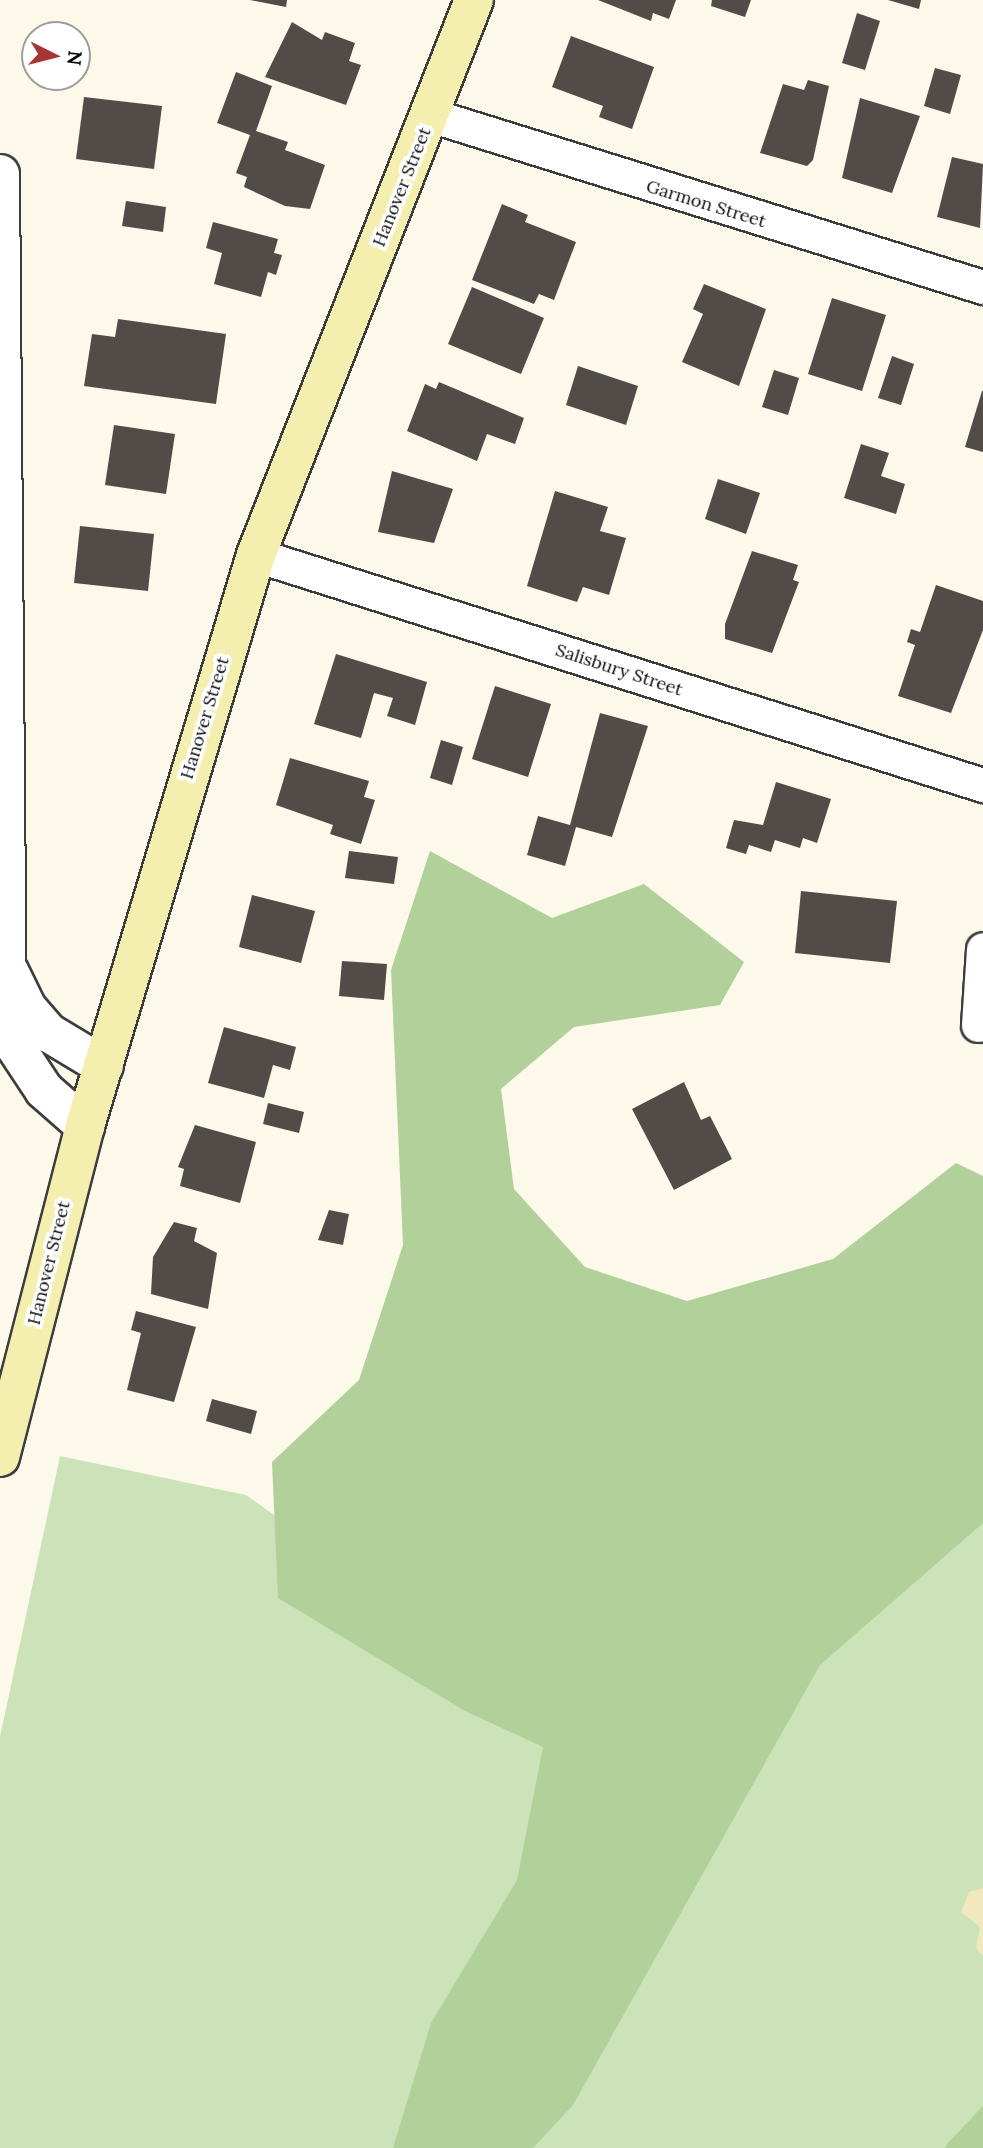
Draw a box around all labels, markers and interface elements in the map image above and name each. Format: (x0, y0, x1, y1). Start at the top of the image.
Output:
north arrow (21, 21, 91, 91)
text: N (62, 49, 88, 67)
street label: Hanover Street (368, 124, 436, 250)
street label: Garmon Street (644, 176, 768, 232)
street label: Salisbury Street (553, 639, 685, 701)
street label: Hanover Street (176, 654, 234, 782)
street label: Hanover Street (23, 1199, 75, 1327)

